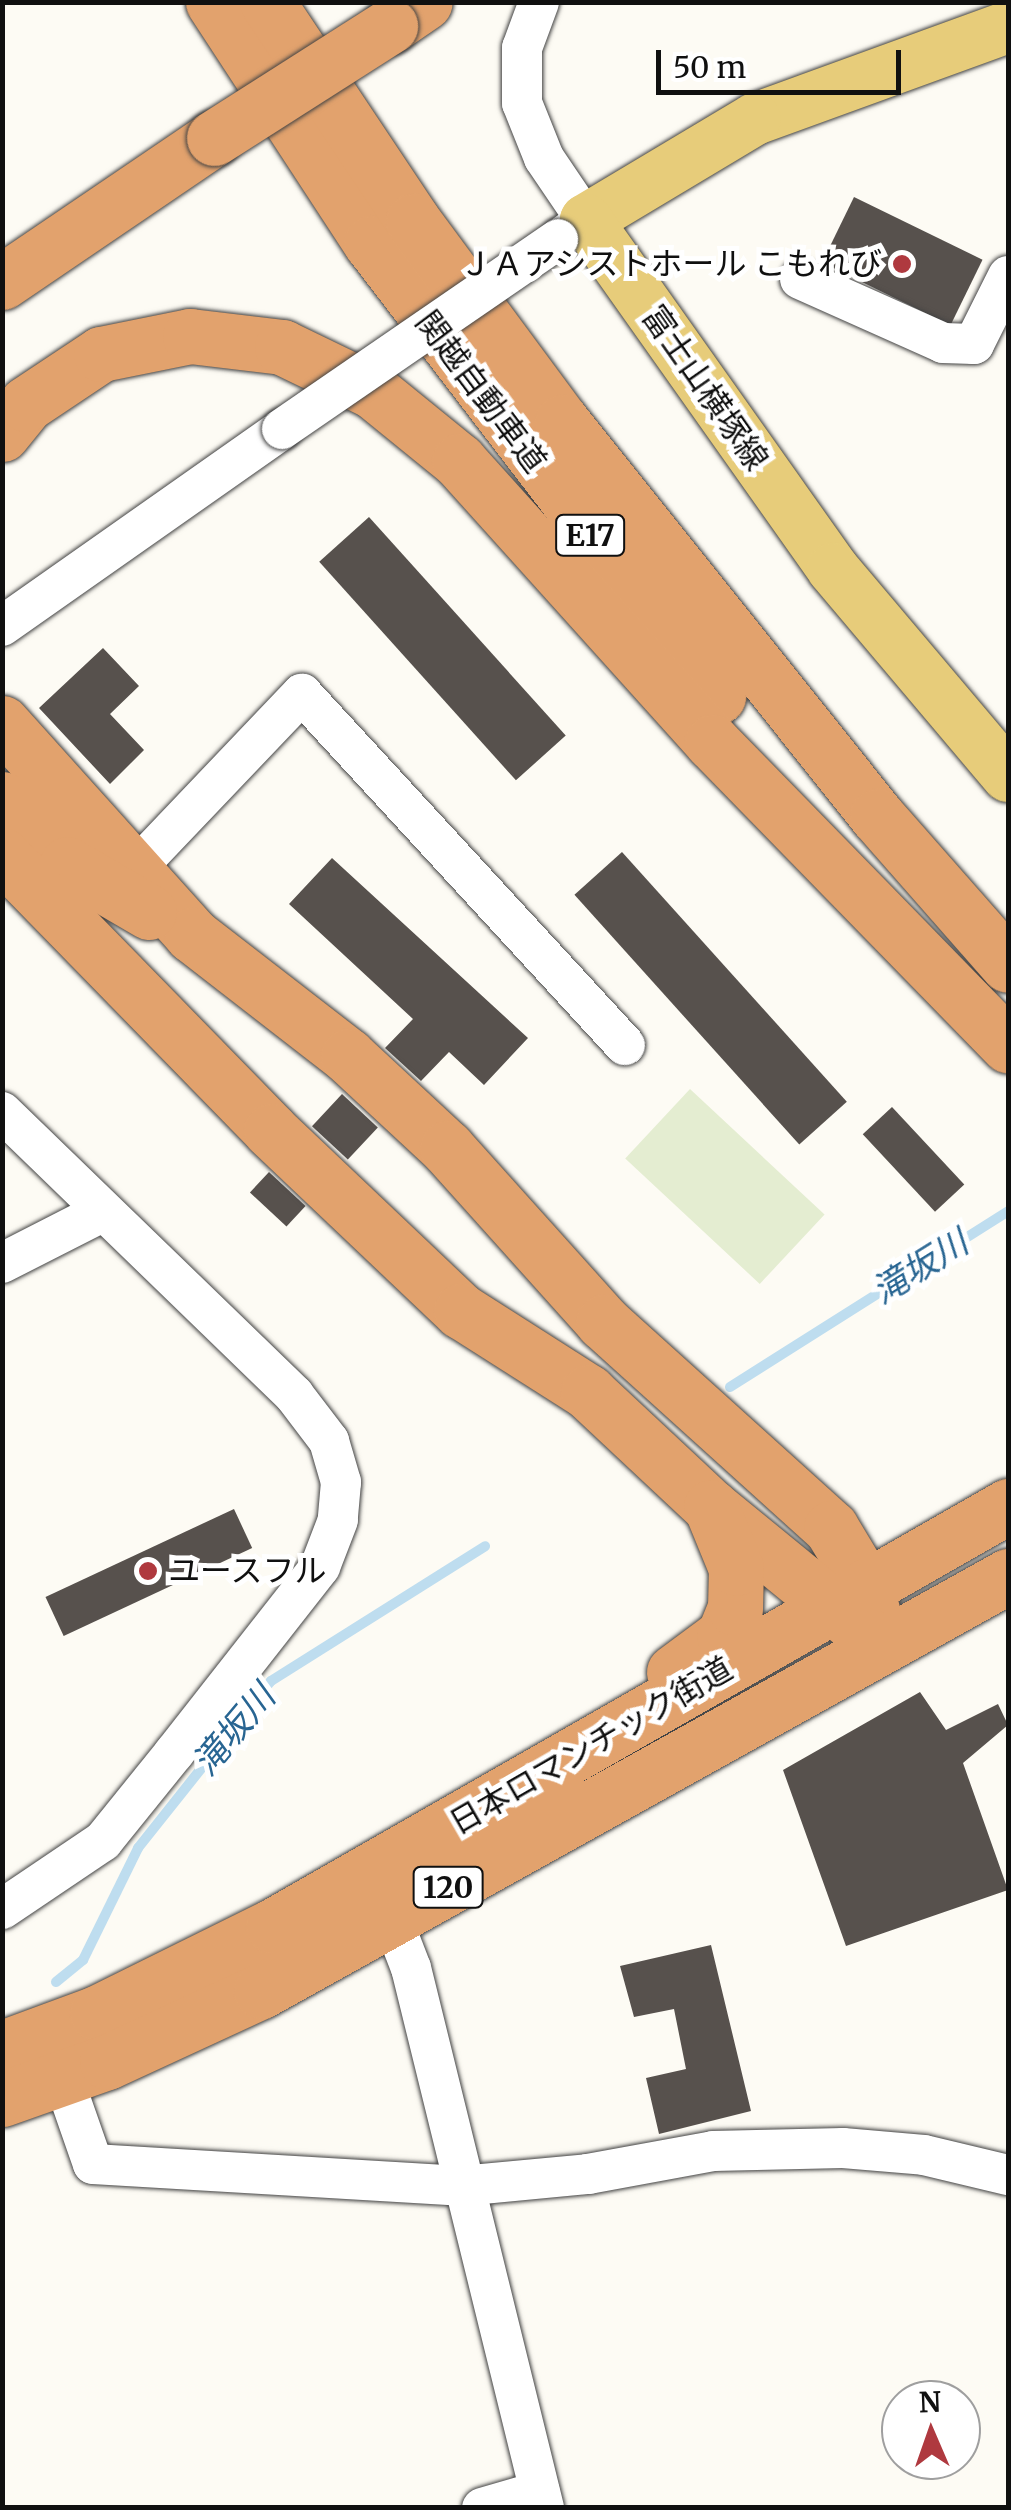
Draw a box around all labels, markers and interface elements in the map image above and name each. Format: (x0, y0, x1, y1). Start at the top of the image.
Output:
scale bar (661, 30, 906, 92)
text: 50 m (673, 48, 746, 86)
place label: ＪＡアシストホール こもれび (458, 245, 882, 283)
marker: ＪＡアシストホール こもれび (891, 253, 913, 275)
street label: 富士山横塚線 (634, 298, 776, 478)
street label: 関越自動車道 (408, 304, 554, 480)
road number: E17 (555, 510, 625, 560)
water label: 滝坂川 (864, 1221, 976, 1313)
place label: ユースフル (168, 1552, 328, 1590)
marker: ユースフル (137, 1560, 159, 1582)
street label: 日本ロマンチック街道 (443, 1649, 739, 1843)
water label: 滝坂川 (184, 1676, 284, 1784)
road number: 120 (410, 1862, 486, 1912)
north arrow (881, 2380, 981, 2480)
text: N (918, 2384, 942, 2420)

